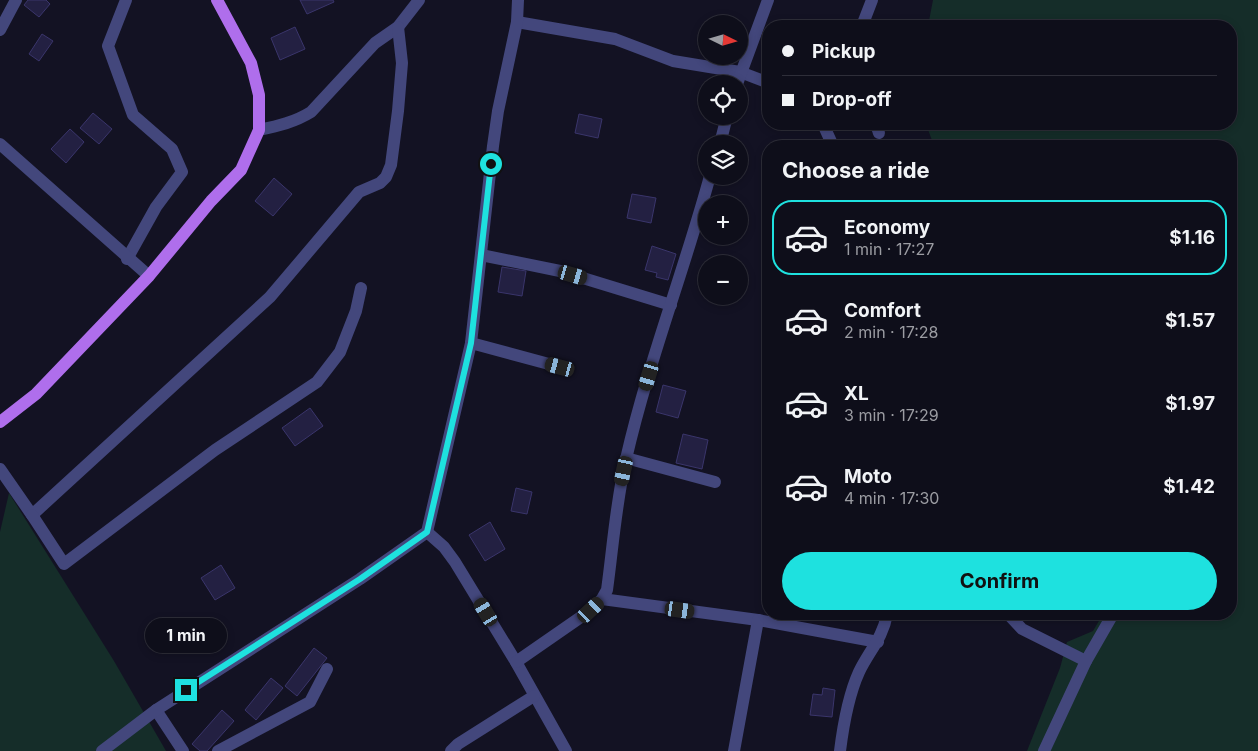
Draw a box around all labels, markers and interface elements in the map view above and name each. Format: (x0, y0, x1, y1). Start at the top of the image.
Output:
north arrow (698, 15, 748, 65)
map controls (698, 15, 748, 305)
text: Pickup (812, 40, 875, 63)
button: locate (698, 75, 748, 125)
text: Drop-off (812, 88, 892, 111)
button: layers (698, 135, 748, 185)
route start (480, 153, 502, 175)
text: Choose a ride (782, 157, 930, 183)
button: + (698, 195, 748, 245)
icon: car (784, 215, 829, 260)
text: Economy (844, 216, 930, 239)
text: $1.16 (1169, 226, 1215, 249)
text: 1 min · 17:27 (844, 239, 934, 259)
button: − (698, 255, 748, 305)
car (556, 264, 589, 286)
icon: car (784, 298, 829, 343)
text: Comfort (844, 299, 921, 322)
text: $1.57 (1165, 309, 1215, 332)
text: 2 min · 17:28 (844, 322, 939, 342)
car (543, 356, 576, 378)
car (637, 359, 660, 393)
icon: car (784, 381, 829, 426)
text: XL (844, 382, 869, 405)
text: $1.97 (1165, 392, 1215, 415)
text: 3 min · 17:29 (844, 405, 939, 425)
car (613, 455, 634, 487)
icon: car (784, 464, 829, 509)
text: Moto (844, 465, 892, 488)
text: $1.42 (1163, 475, 1215, 498)
text: 4 min · 17:30 (844, 488, 939, 508)
button: Confirm (782, 552, 1217, 610)
car (574, 594, 607, 626)
car (471, 595, 500, 629)
car (664, 600, 695, 620)
callout: 1 min (145, 618, 227, 652)
text: 1 min (166, 625, 206, 645)
route end (175, 679, 197, 701)

